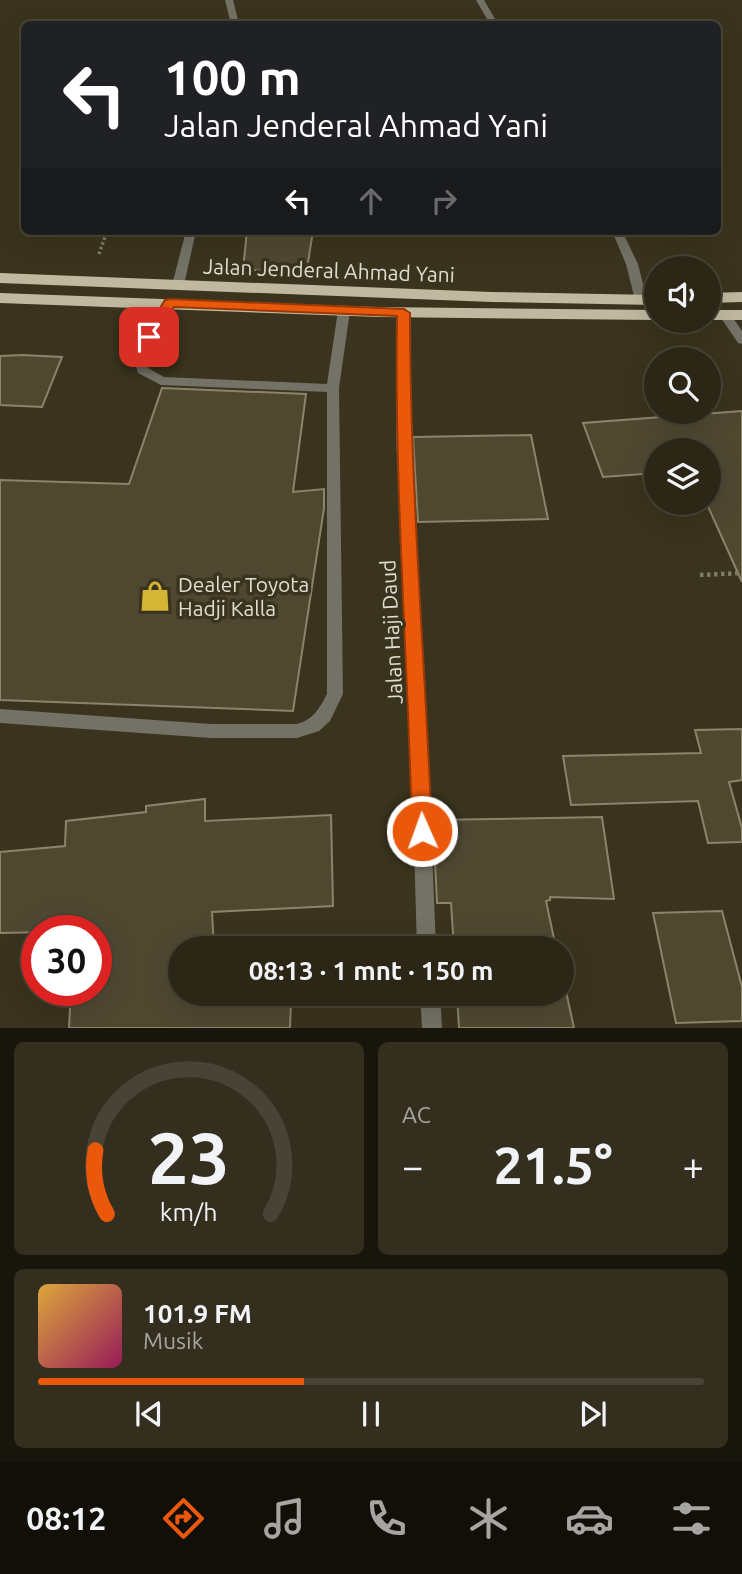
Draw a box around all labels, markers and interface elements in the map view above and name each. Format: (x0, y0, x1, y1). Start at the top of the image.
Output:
icon: left (49, 49, 140, 140)
text: 100 m (164, 49, 301, 104)
text: Jalan Jenderal Ahmad Yani (164, 107, 548, 143)
icon: left (279, 182, 317, 220)
icon: ahead (352, 182, 390, 220)
icon: right (425, 182, 463, 220)
street label: Jalan Jenderal Ahmad Yani (203, 254, 455, 286)
map controls (644, 256, 721, 515)
button: sound (644, 256, 721, 333)
pin (119, 307, 179, 367)
icon: arrive (130, 318, 168, 356)
button: search (644, 347, 721, 424)
button: layers (644, 438, 721, 515)
street label: Jalan Haji Daud (375, 559, 407, 705)
place label: Dealer Toyota Hadji Kalla (178, 572, 309, 620)
shop icon: Dealer Toyota Hadji Kalla (138, 579, 172, 613)
position arrow (385, 794, 459, 868)
speed limit sign: 30 (21, 915, 112, 1006)
text: 08:13 · 1 mnt · 150 m (249, 956, 493, 985)
text: AC (402, 1102, 431, 1127)
text: 23 (148, 1117, 230, 1199)
text: 21.5° (493, 1136, 613, 1194)
text: − (402, 1145, 423, 1187)
text: + (683, 1145, 704, 1187)
text: km/h (160, 1198, 218, 1226)
text: 101.9 FM (143, 1299, 252, 1328)
text: Musik (143, 1328, 203, 1353)
icon: previous (130, 1395, 168, 1433)
icon: pause (352, 1395, 390, 1433)
icon: next (574, 1395, 612, 1433)
icon: directions (159, 1494, 208, 1543)
icon: music (260, 1494, 309, 1543)
icon: phone (362, 1494, 411, 1543)
icon: climate (464, 1494, 513, 1543)
icon: car (565, 1494, 614, 1543)
icon: filters (667, 1494, 716, 1543)
text: 08:12 (26, 1500, 106, 1536)

